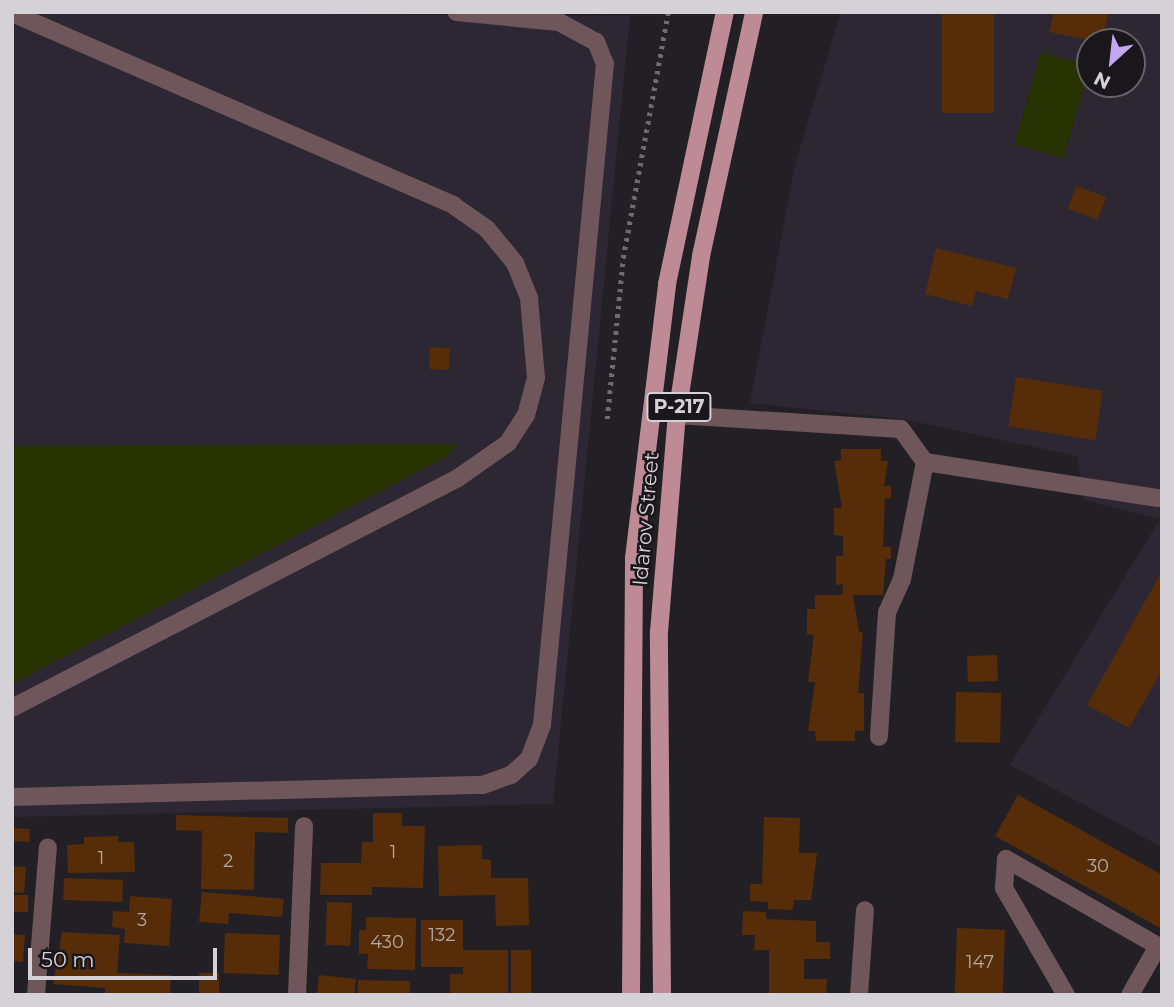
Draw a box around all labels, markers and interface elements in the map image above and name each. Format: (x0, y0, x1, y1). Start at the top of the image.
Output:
north arrow (1076, 28, 1146, 98)
text: N (1090, 67, 1114, 94)
road number: Р-217 (646, 392, 712, 422)
street label: Idarov Street (628, 451, 664, 587)
house number: 1 (390, 841, 396, 863)
house number: 1 (98, 847, 104, 869)
house number: 2 (223, 850, 233, 872)
house number: 30 (1087, 855, 1109, 877)
house number: 3 (137, 909, 147, 931)
house number: 132 (429, 924, 455, 946)
house number: 430 (370, 931, 404, 953)
scale bar (32, 934, 220, 978)
text: 50 m (41, 947, 95, 972)
house number: 147 (966, 951, 994, 973)

